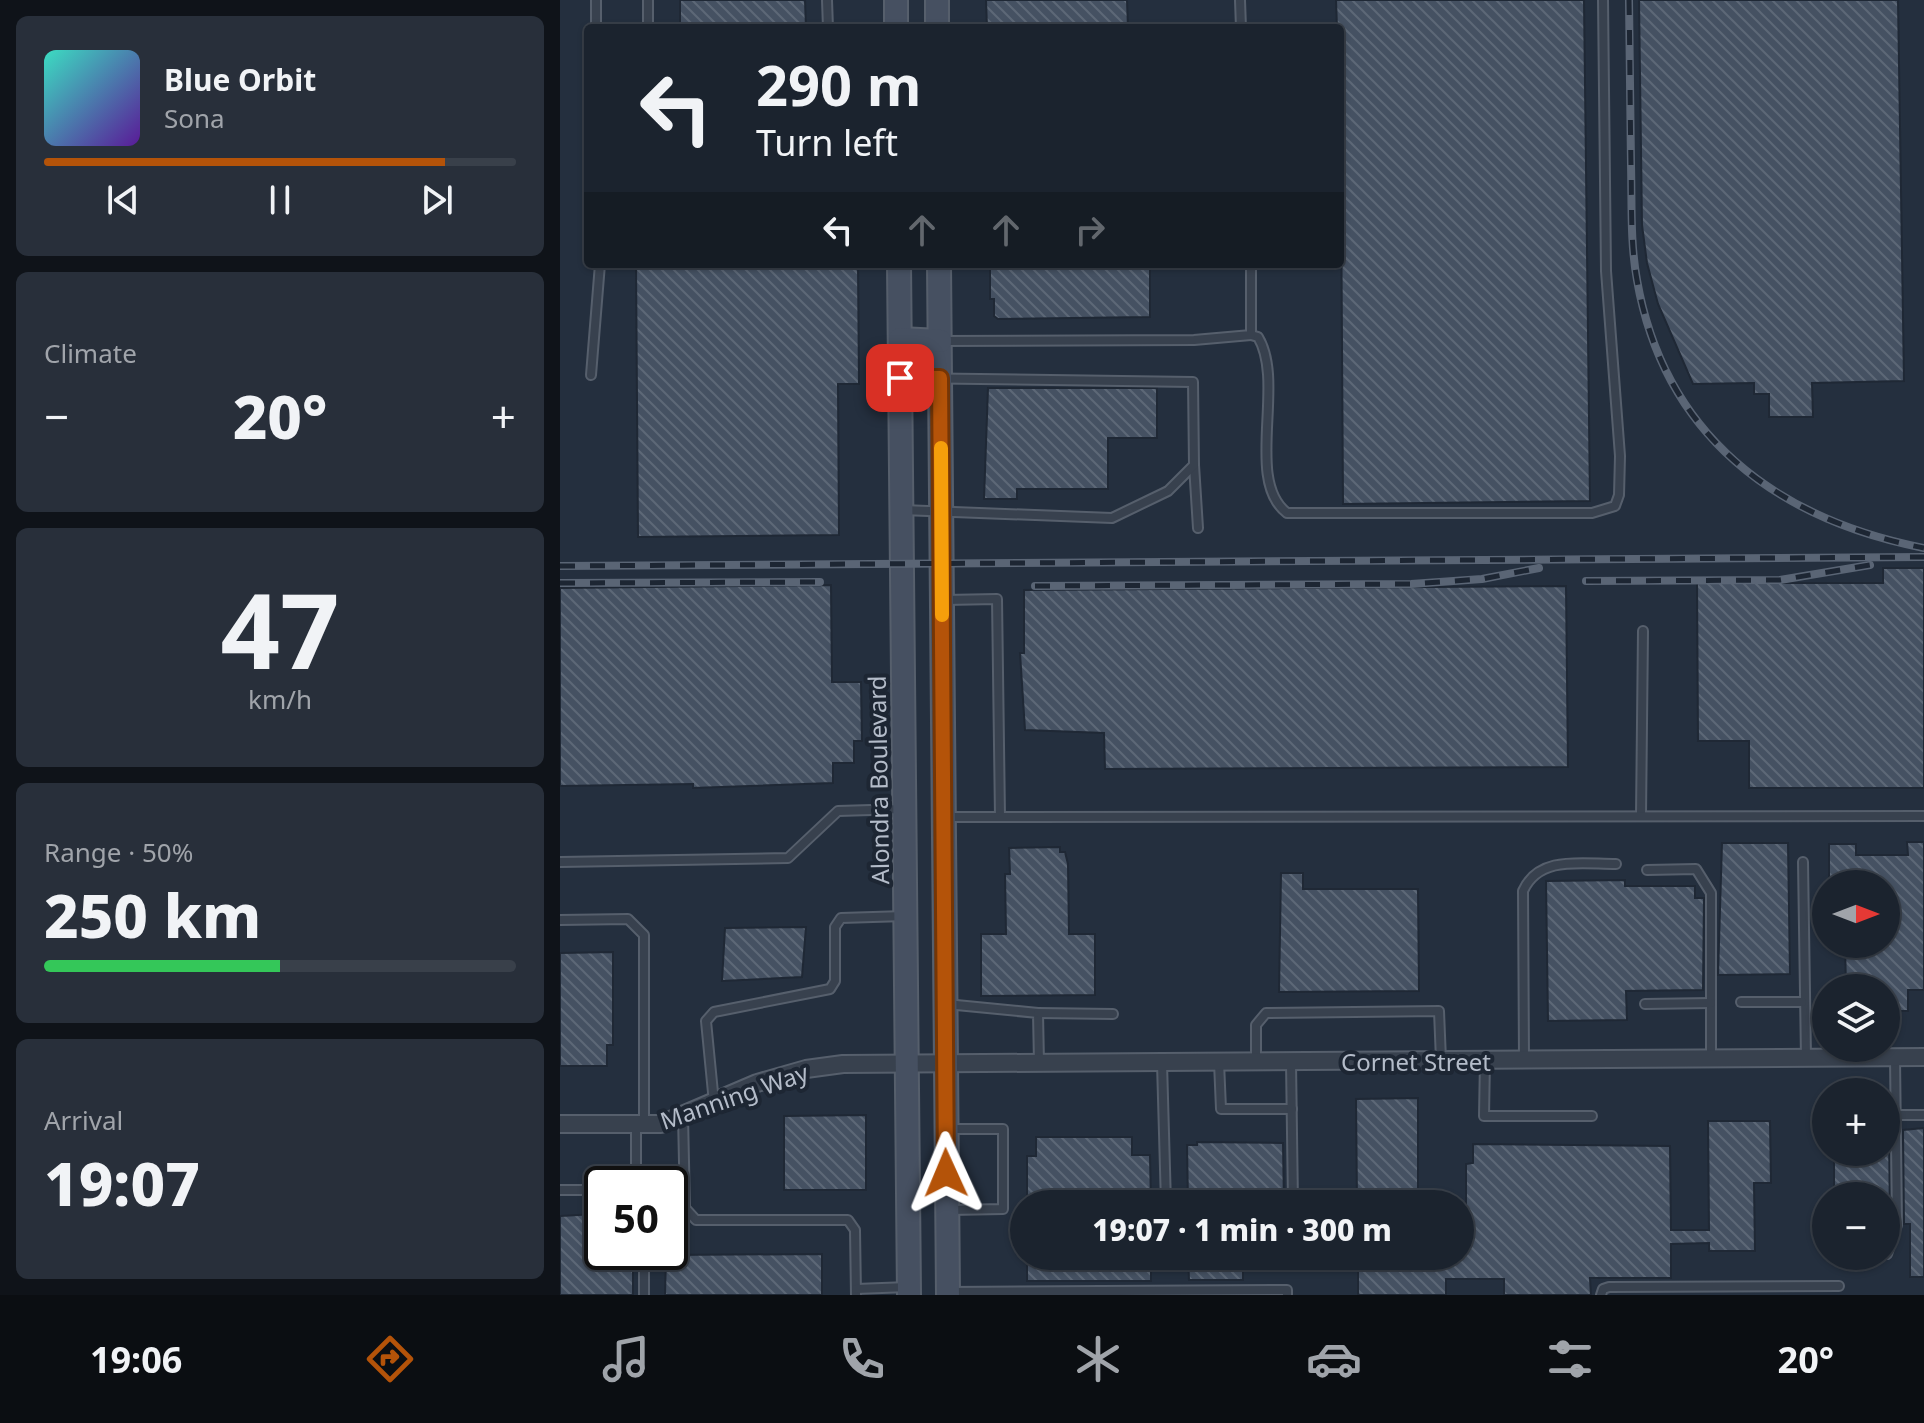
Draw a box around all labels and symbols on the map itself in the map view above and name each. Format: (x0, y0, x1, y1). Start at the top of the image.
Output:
pin (866, 344, 934, 412)
street label: Alondra Boulevard (860, 675, 896, 885)
north arrow (1812, 870, 1900, 958)
street label: Cornet Street (1341, 1045, 1491, 1078)
street label: Manning Way (656, 1055, 813, 1137)
position arrow (904, 1131, 988, 1215)
speed limit sign: 50 (584, 1166, 688, 1270)

